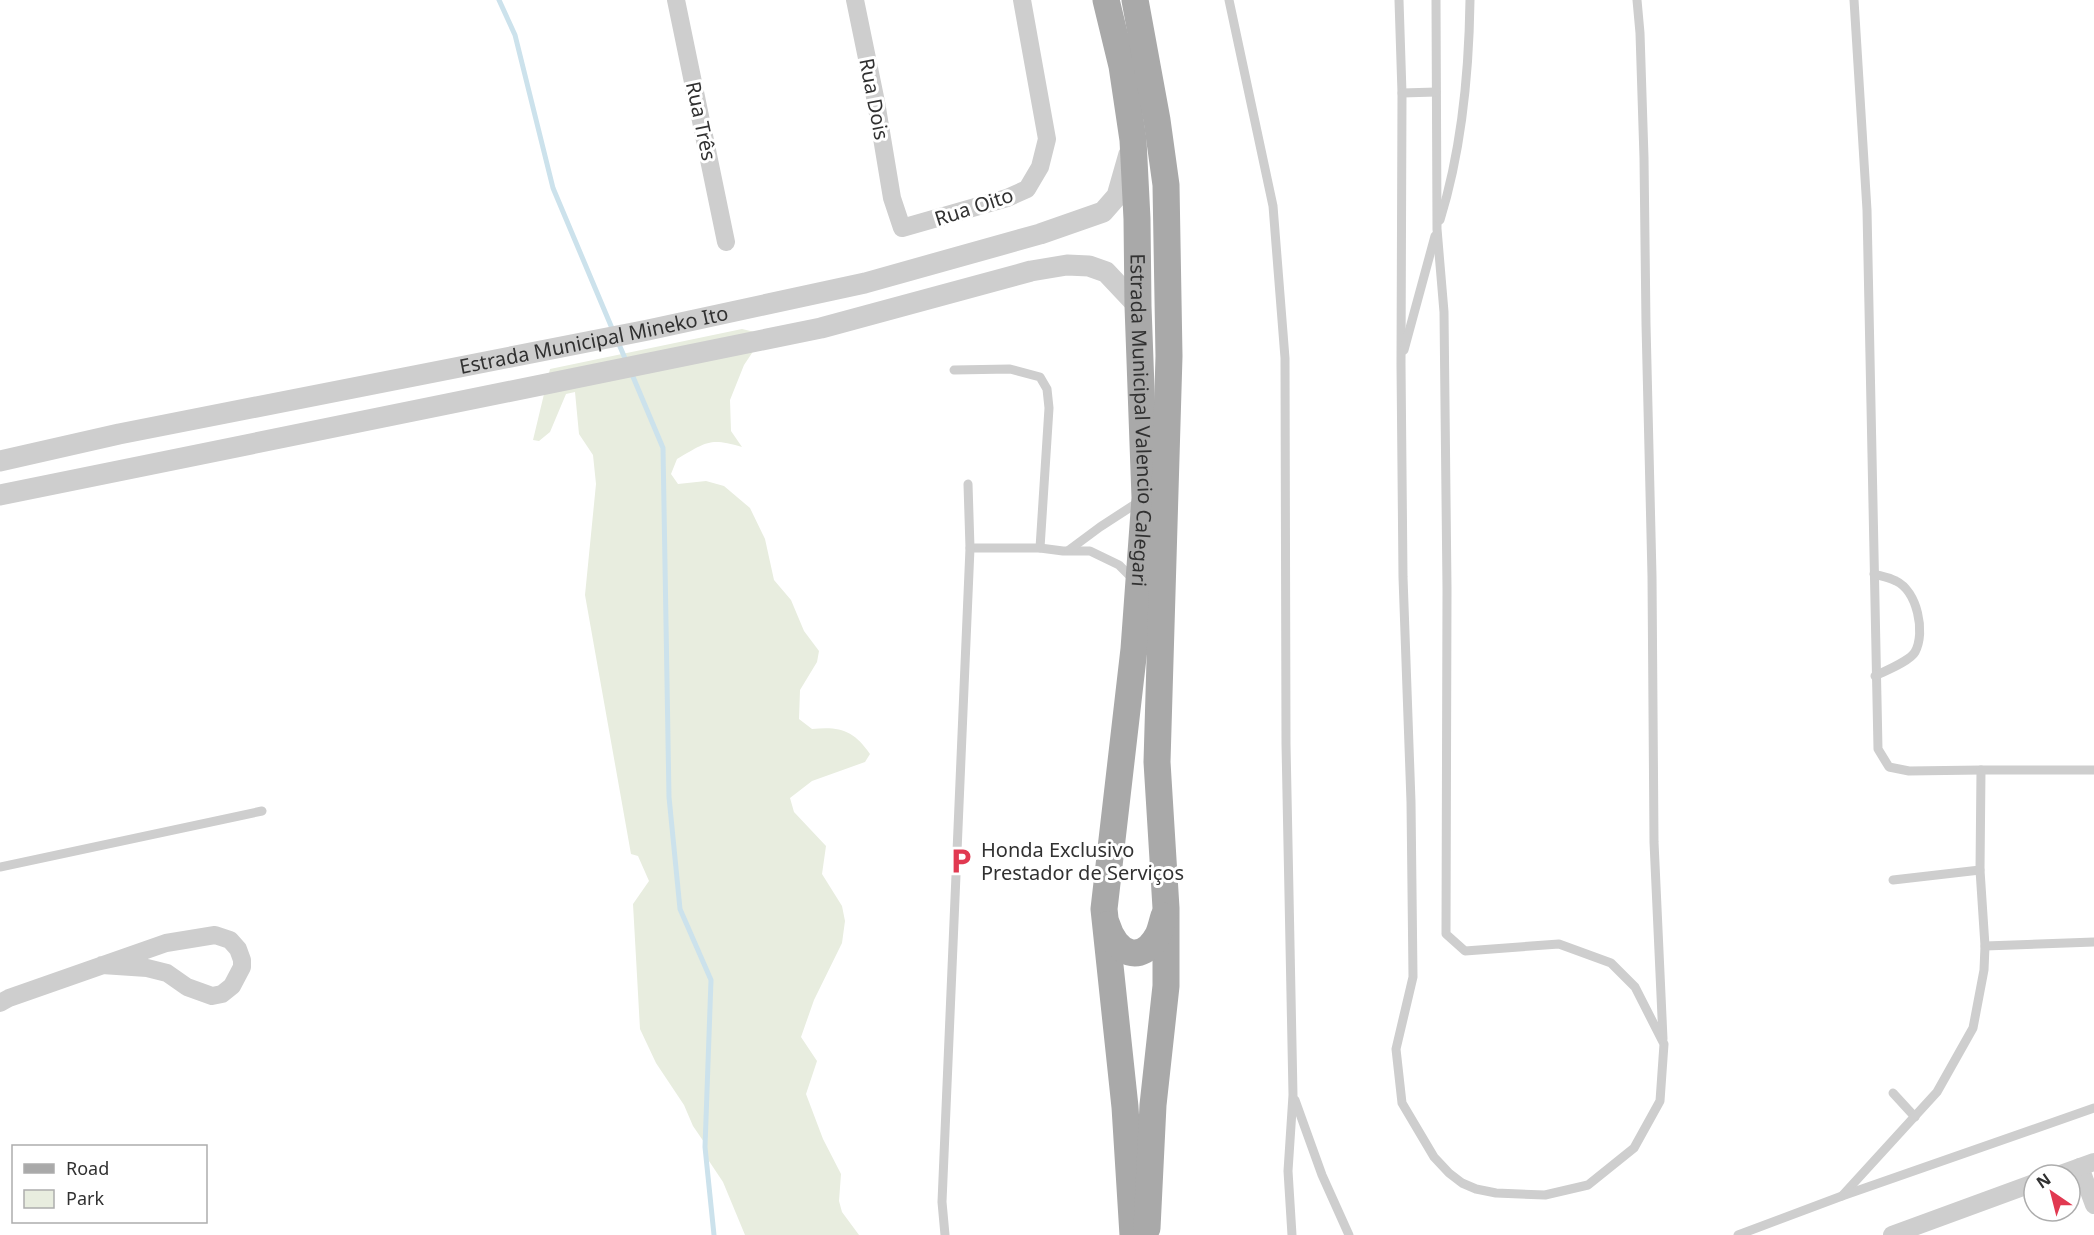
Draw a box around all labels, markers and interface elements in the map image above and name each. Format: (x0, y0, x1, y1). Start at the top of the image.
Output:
street label: Rua Dois (853, 56, 896, 142)
street label: Rua Três (680, 79, 723, 163)
street label: Rua Oito (931, 181, 1017, 232)
street label: Estrada Municipal Valencio Calegari (1124, 253, 1159, 588)
street label: Estrada Municipal Mineko Ito (457, 299, 731, 380)
place label: Honda Exclusivo Prestador de Serviços (981, 836, 1184, 886)
parking icon: Honda Exclusivo Prestador de Serviços (946, 846, 976, 876)
legend (12, 1145, 207, 1223)
text: Road (66, 1156, 109, 1180)
north arrow (2022, 1163, 2082, 1223)
text: N (2032, 1168, 2055, 1193)
text: Park (66, 1186, 104, 1210)

